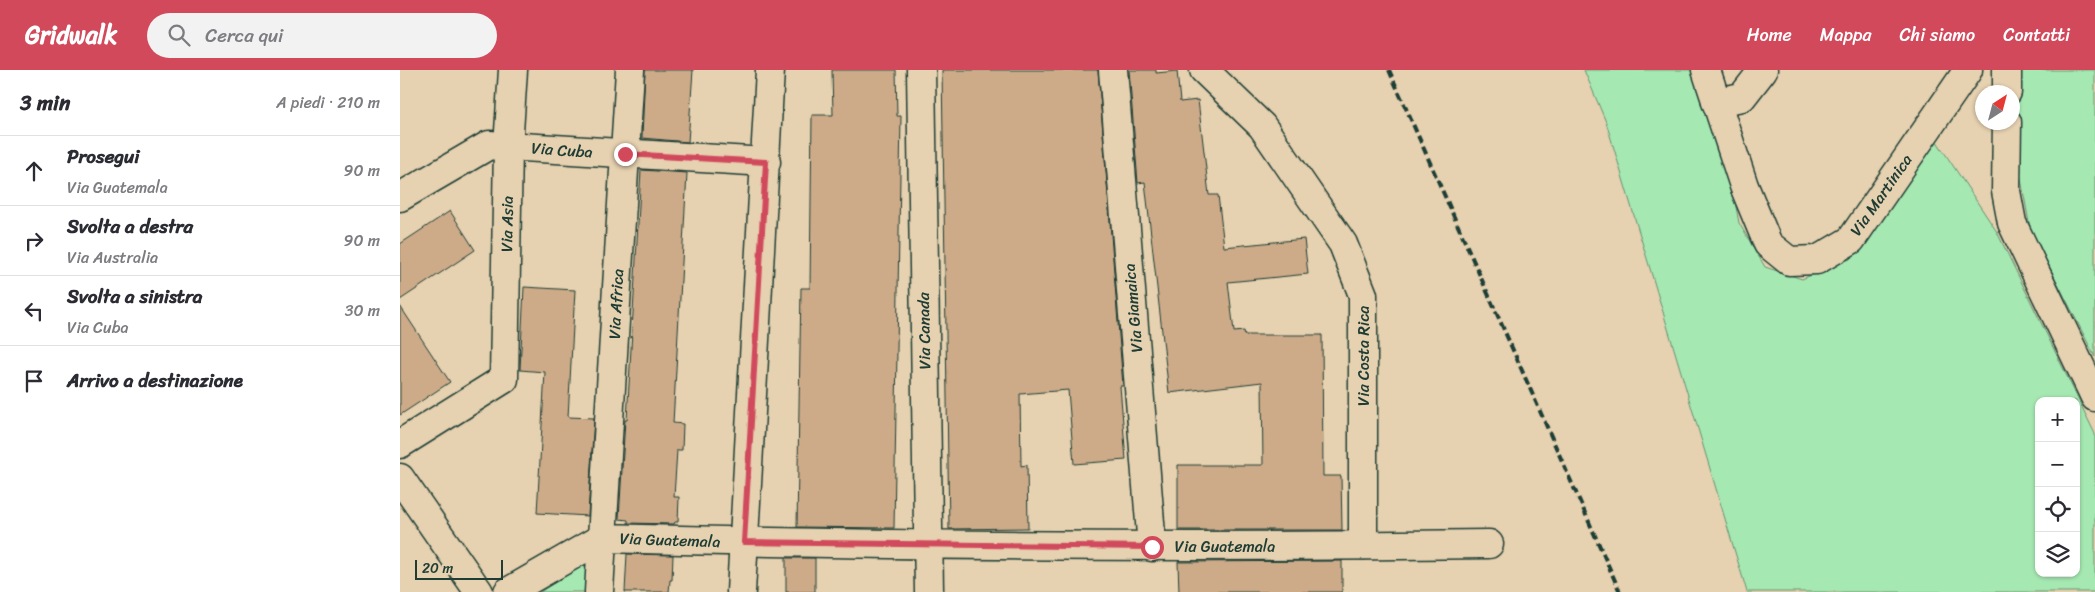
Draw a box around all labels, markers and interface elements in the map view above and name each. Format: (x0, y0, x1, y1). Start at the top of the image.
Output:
search box (147, 13, 497, 58)
text: Gridwalk (25, 14, 117, 56)
text: Cerca qui (205, 19, 283, 52)
text: Home (1747, 19, 1792, 51)
text: Mappa (1820, 19, 1872, 51)
text: Chi siamo (1900, 19, 1975, 51)
text: Contatti (2003, 19, 2070, 51)
icon: search (165, 21, 193, 49)
text: 3 min (20, 84, 70, 122)
north arrow (1975, 85, 2020, 130)
text: A piedi · 210 m (276, 88, 380, 117)
street label: Via Cuba (530, 133, 594, 167)
text: Prosegui (67, 140, 140, 173)
route end (614, 143, 637, 166)
street label: Via Martinica (1842, 148, 1920, 242)
text: 90 m (344, 156, 380, 185)
icon: ahead (20, 157, 48, 185)
text: Via Guatemala (67, 173, 168, 202)
street label: Via Asia (492, 196, 522, 252)
text: Svolta a destra (67, 210, 193, 243)
text: 90 m (344, 226, 380, 255)
icon: right (20, 227, 48, 255)
text: Via Australia (67, 243, 158, 272)
street label: Via Giamaica (1115, 262, 1151, 354)
street label: Via Africa (600, 268, 632, 340)
text: Svolta a sinistra (67, 280, 202, 313)
street label: Via Canada (909, 291, 939, 370)
text: 30 m (345, 296, 380, 325)
icon: left (20, 297, 48, 325)
street label: Via Costa Rica (1349, 306, 1378, 406)
text: Via Cuba (67, 313, 129, 342)
text: Arrivo a destinazione (67, 364, 243, 397)
icon: arrive (20, 367, 48, 395)
map controls (2035, 397, 2080, 577)
button: + (2035, 397, 2080, 442)
button: − (2035, 442, 2080, 487)
button: locate (2035, 487, 2080, 532)
street label: Via Guatemala (619, 524, 721, 556)
street label: Via Guatemala (1175, 532, 1275, 561)
button: layers (2035, 532, 2080, 577)
route start (1141, 536, 1164, 559)
text: 20 m (422, 556, 453, 581)
scale bar (415, 557, 502, 580)

